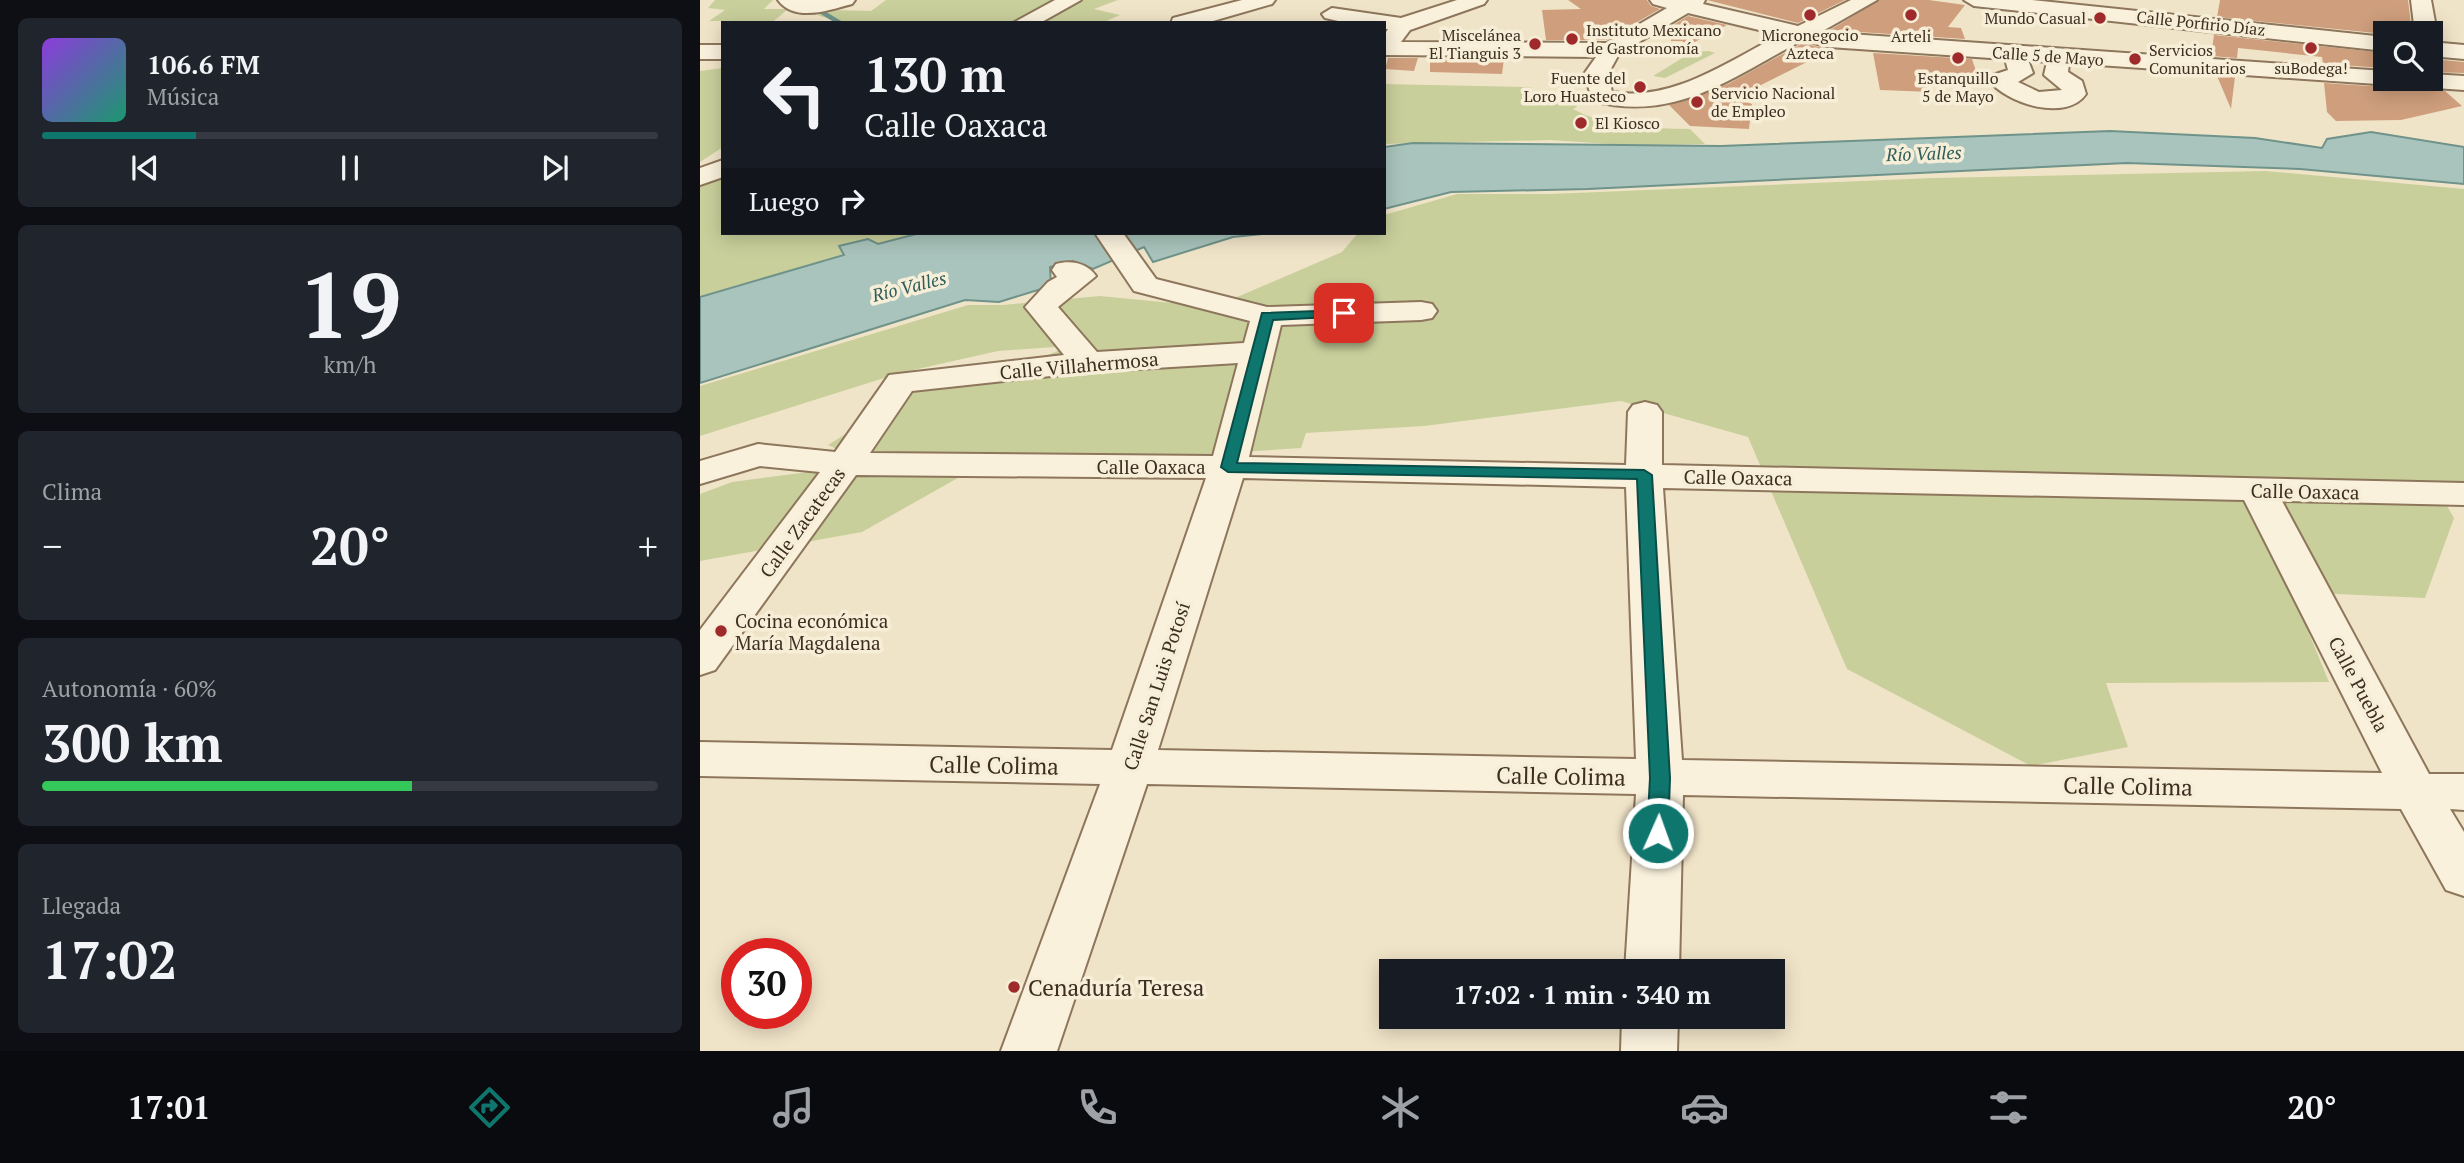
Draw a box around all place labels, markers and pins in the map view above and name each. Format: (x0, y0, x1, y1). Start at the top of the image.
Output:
marker: Micronegocio Azteca (1802, 7, 1818, 23)
marker: Arteli (1903, 7, 1919, 23)
place label: Mundo Casual (1984, 7, 2086, 29)
marker: Mundo Casual (2092, 10, 2108, 26)
place label: Instituto Mexicano de Gastronomía (1586, 19, 1721, 59)
place label: Miscelánea El Tianguis 3 (1429, 24, 1521, 64)
place label: Micronegocio Azteca (1761, 24, 1859, 64)
place label: Arteli (1891, 25, 1932, 47)
marker: Instituto Mexicano de Gastronomía (1564, 31, 1580, 47)
marker: Miscelánea El Tianguis 3 (1527, 36, 1543, 52)
place label: Servicios Comunitarios (2149, 39, 2246, 79)
marker: suBodega! (2303, 40, 2319, 56)
marker: Estanquillo 5 de Mayo (1950, 50, 1966, 66)
marker: Servicios Comunitarios (2127, 51, 2143, 67)
place label: suBodega! (2274, 57, 2348, 79)
place label: Fuente del Loro Huasteco (1524, 67, 1626, 107)
place label: Estanquillo 5 de Mayo (1917, 67, 1999, 107)
marker: Fuente del Loro Huasteco (1632, 79, 1648, 95)
place label: Servicio Nacional de Empleo (1711, 82, 1835, 122)
marker: Servicio Nacional de Empleo (1689, 94, 1705, 110)
place label: El Kiosco (1595, 112, 1660, 134)
marker: El Kiosco (1573, 115, 1589, 131)
pin (1314, 283, 1374, 343)
place label: Cocina económica María Magdalena (735, 608, 889, 655)
marker: Cocina económica María Magdalena (713, 623, 729, 639)
place label: Cenaduría Teresa (1028, 972, 1205, 1003)
marker: Cenaduría Teresa (1006, 979, 1022, 995)

